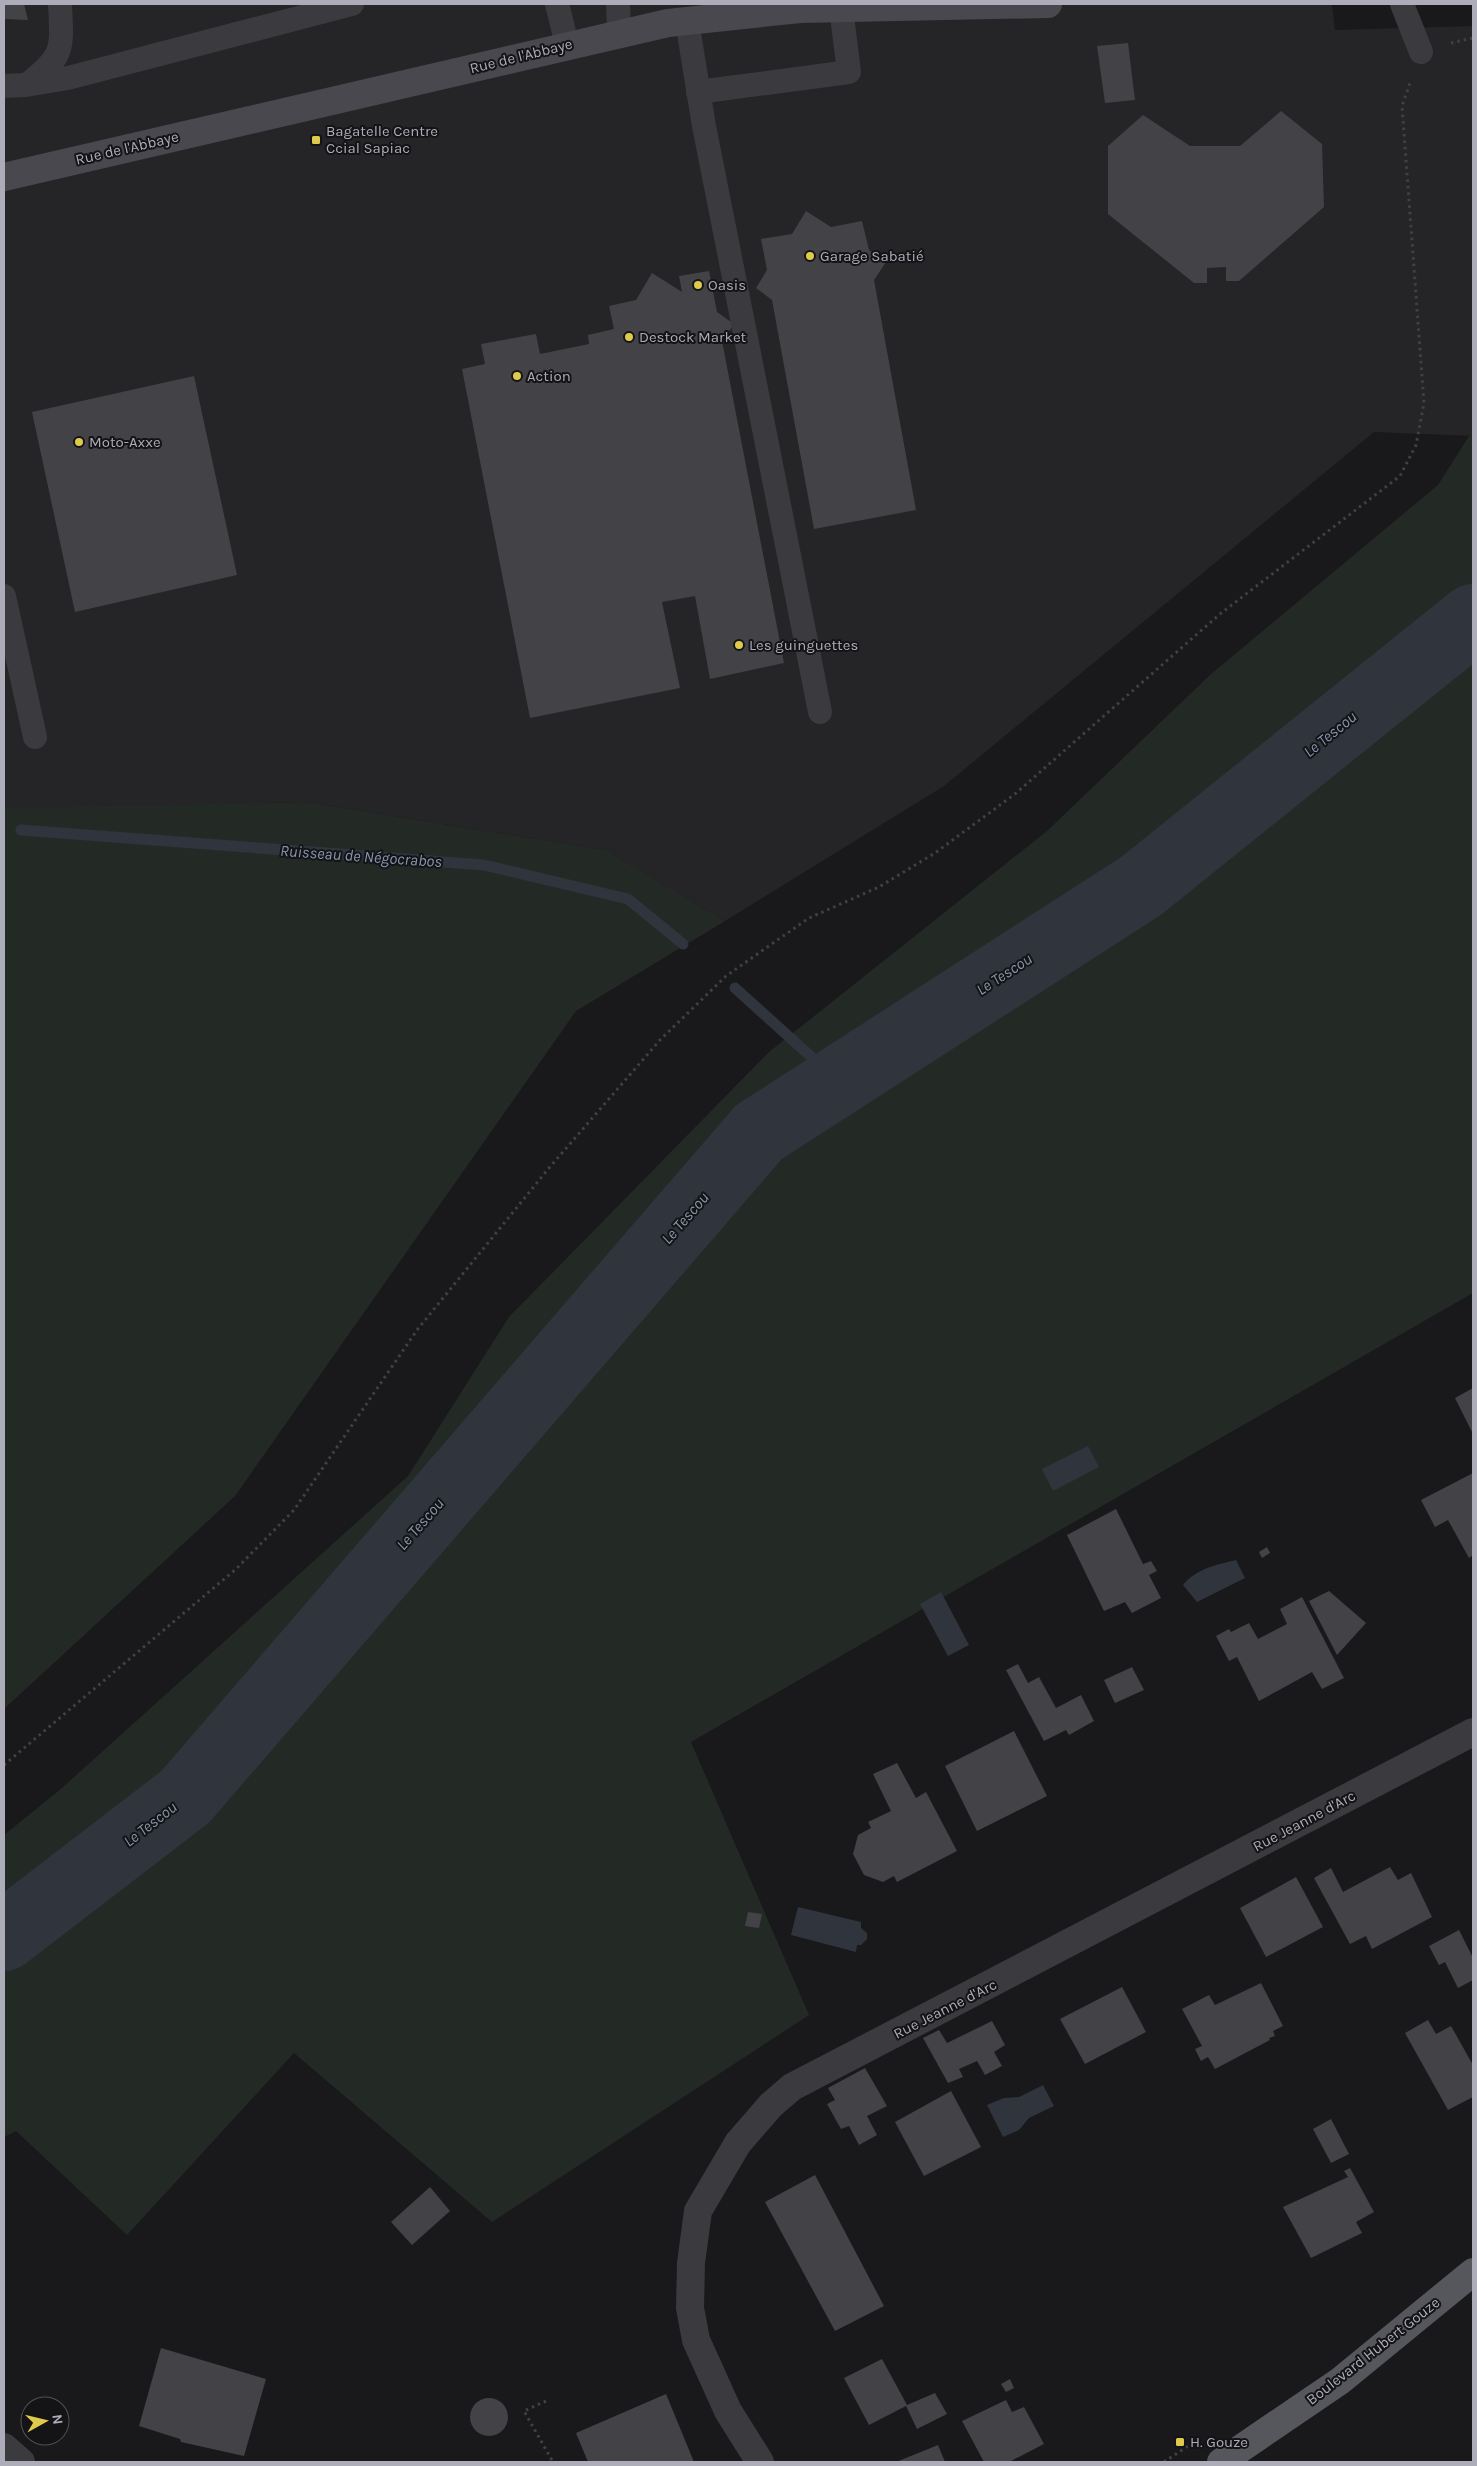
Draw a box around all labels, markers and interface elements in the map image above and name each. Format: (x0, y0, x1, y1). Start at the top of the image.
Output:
street label: Rue de l'Abbaye (468, 35, 574, 77)
place label: Bagatelle Centre Ccial Sapiac (326, 122, 438, 157)
street label: Rue de l'Abbaye (74, 127, 180, 169)
marker: Bagatelle Centre Ccial Sapiac (310, 134, 322, 146)
place label: Garage Sabatié (820, 247, 924, 265)
marker: Garage Sabatié (804, 250, 816, 262)
place label: Oasis (708, 276, 746, 294)
marker: Oasis (692, 279, 704, 291)
place label: Destock Market (639, 328, 747, 346)
marker: Destock Market (623, 331, 635, 343)
place label: Action (527, 367, 571, 385)
marker: Action (511, 370, 523, 382)
place label: Moto-Axxe (89, 433, 161, 451)
marker: Moto-Axxe (73, 436, 85, 448)
place label: Les guinguettes (749, 636, 858, 654)
marker: Les guinguettes (733, 639, 745, 651)
water label: Le Tescou (1300, 707, 1360, 761)
water label: Ruisseau de Négocrabos (280, 841, 443, 871)
water label: Le Tescou (973, 949, 1035, 999)
water label: Le Tescou (657, 1188, 713, 1248)
water label: Le Tescou (392, 1494, 448, 1554)
street label: Rue Jeanne d'Arc (1250, 1786, 1358, 1856)
water label: Le Tescou (119, 1797, 181, 1851)
street label: Rue Jeanne d'Arc (890, 1975, 1000, 2043)
street label: Boulevard Hubert Gouze (1303, 2293, 1443, 2409)
north arrow (20, 2396, 70, 2446)
text: N (48, 2413, 66, 2425)
place label: H. Gouze (1190, 2433, 1248, 2451)
marker: H. Gouze (1174, 2436, 1186, 2448)

